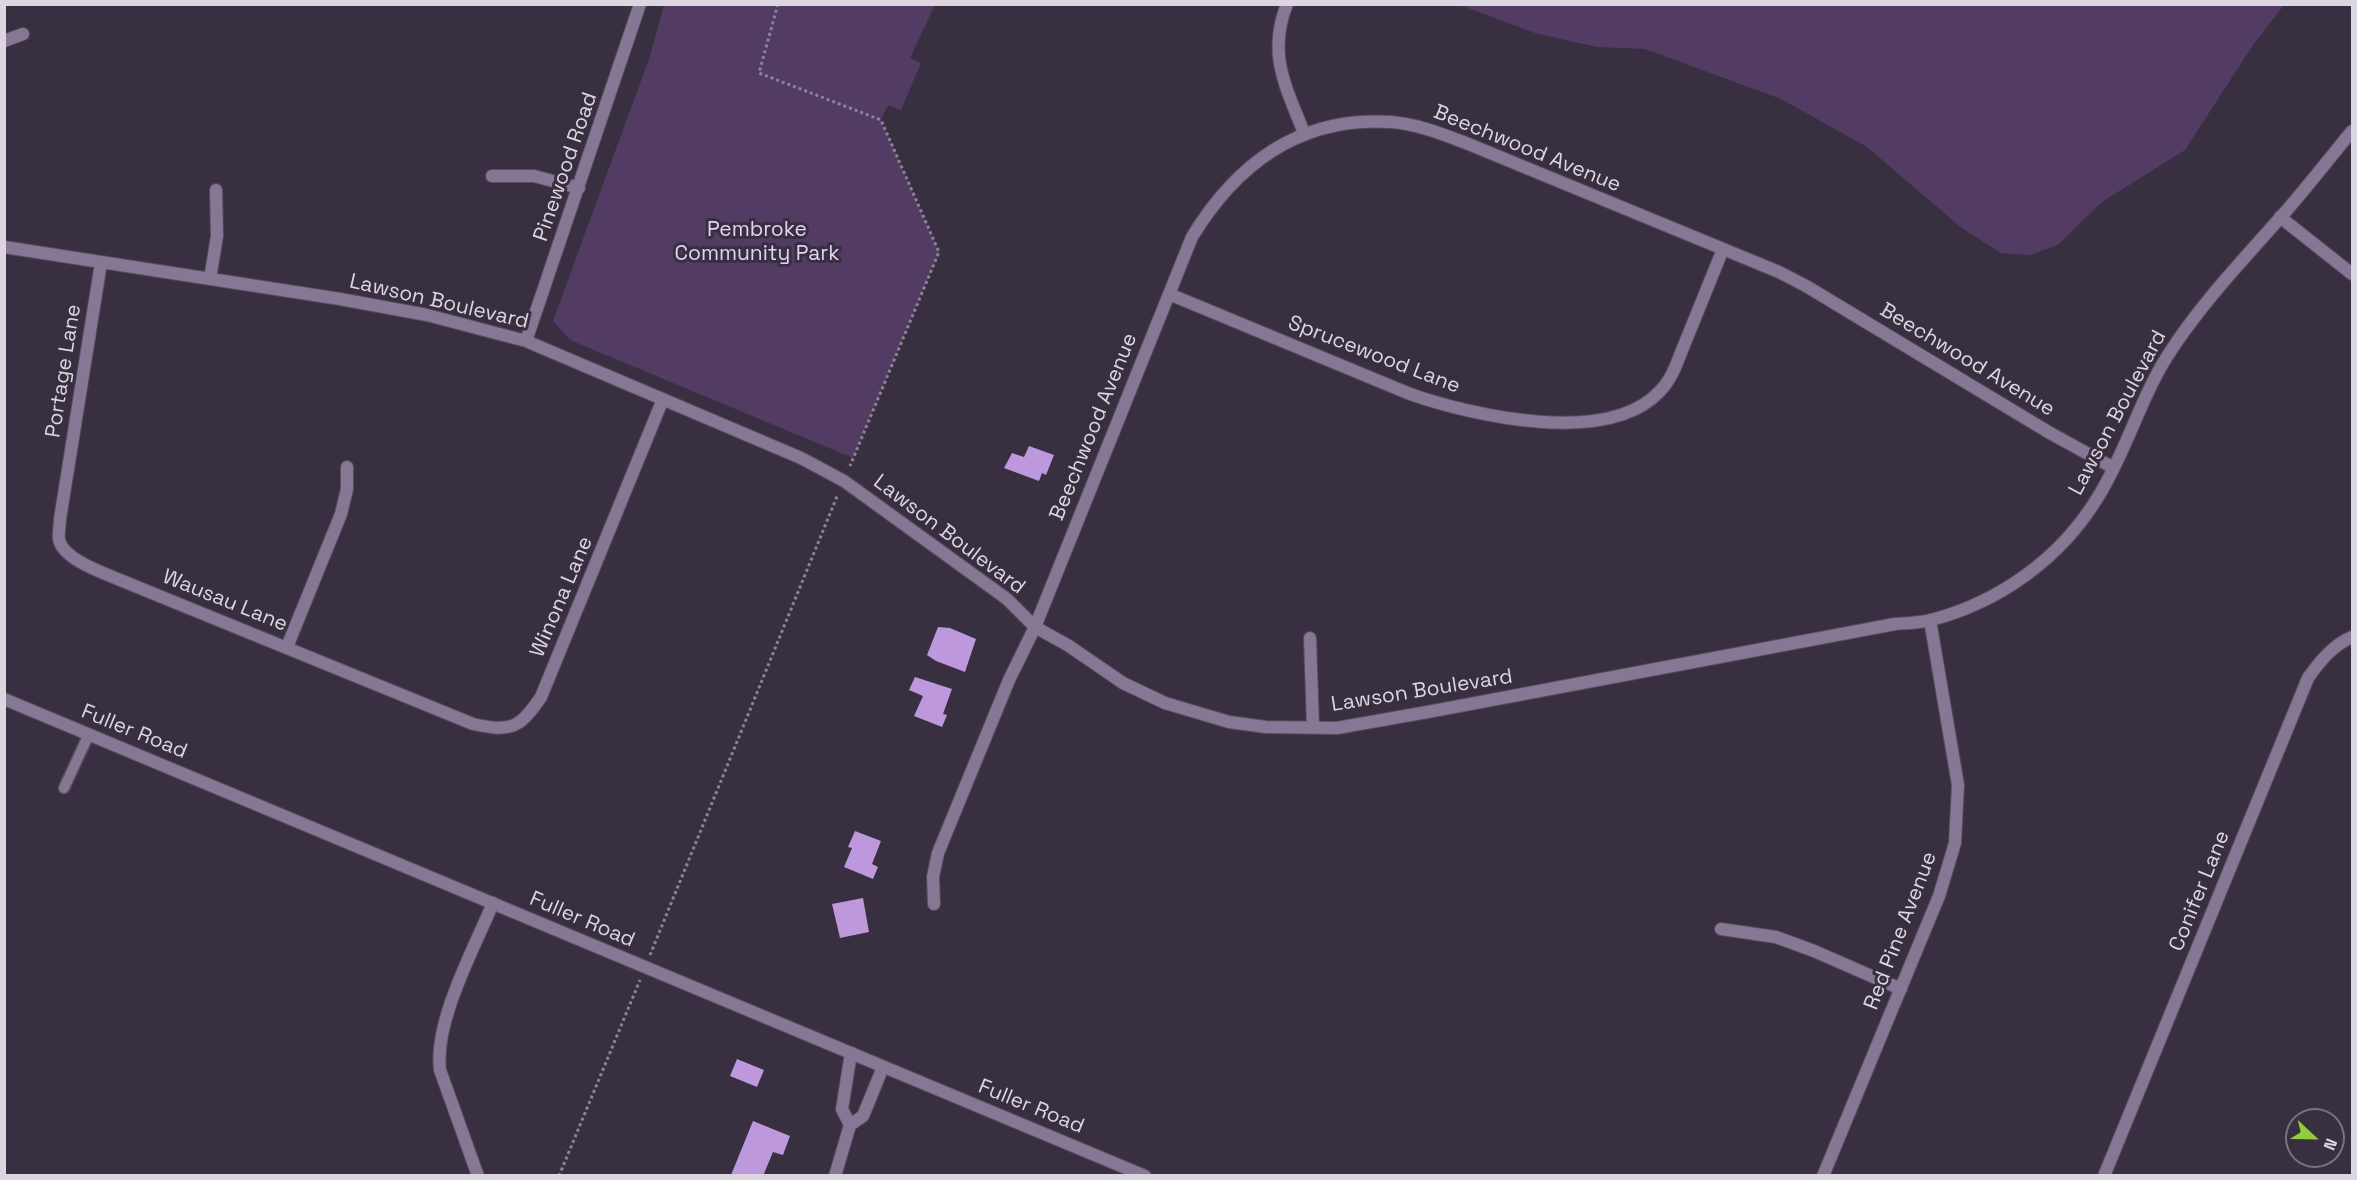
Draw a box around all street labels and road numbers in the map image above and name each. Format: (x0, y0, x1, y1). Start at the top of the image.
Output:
street label: Pinewood Road (529, 89, 603, 245)
street label: Beechwood Avenue (1430, 100, 1624, 198)
street label: Lawson Boulevard (347, 269, 531, 335)
street label: Beechwood Avenue (1875, 298, 2059, 422)
street label: Portage Lane (41, 302, 87, 440)
street label: Sprucewood Lane (1284, 311, 1464, 399)
street label: Lawson Boulevard (2064, 326, 2172, 500)
street label: Beechwood Avenue (1045, 330, 1143, 524)
street label: Lawson Boulevard (868, 470, 1030, 600)
street label: Winona Lane (525, 533, 599, 661)
street label: Wausau Lane (159, 564, 291, 638)
street label: Lawson Boulevard (1329, 664, 1515, 718)
street label: Fuller Road (77, 699, 191, 765)
street label: Conifer Lane (2164, 827, 2236, 955)
street label: Red Pine Avenue (1859, 848, 1943, 1014)
street label: Fuller Road (526, 887, 638, 953)
street label: Fuller Road (974, 1074, 1088, 1140)

